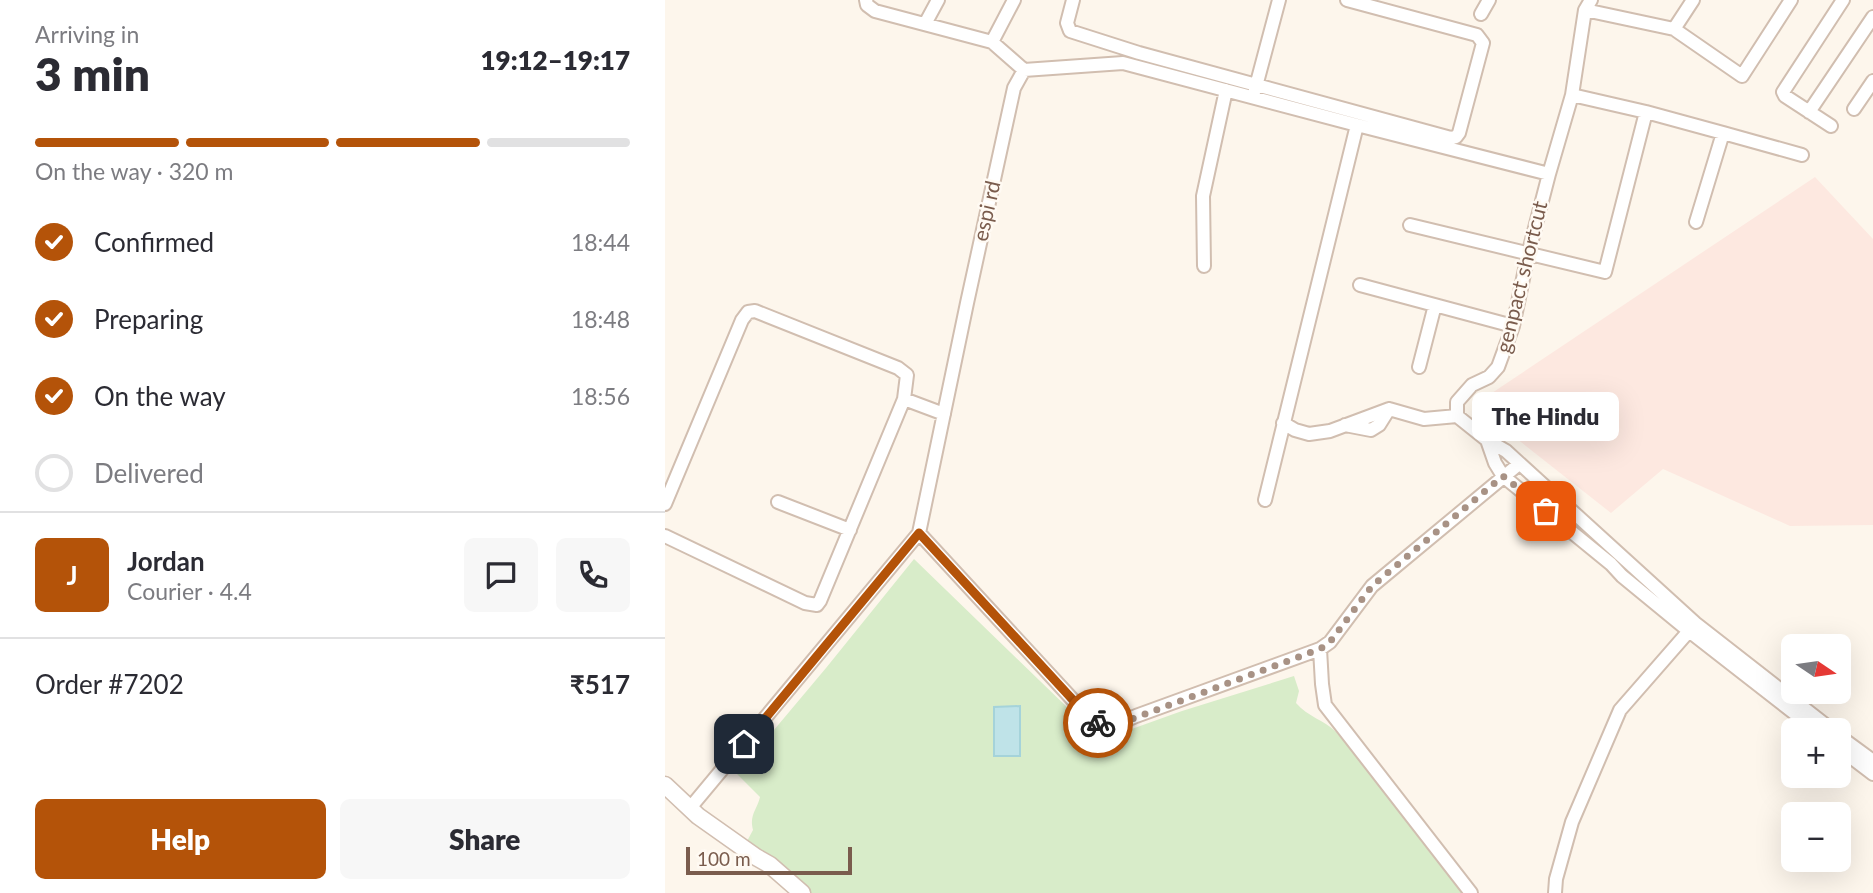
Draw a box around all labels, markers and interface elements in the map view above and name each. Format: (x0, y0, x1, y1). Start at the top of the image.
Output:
text: Arriving in (35, 20, 139, 48)
text: 19:12–19:17 (480, 44, 630, 76)
text: 3 min (35, 46, 150, 101)
text: On the way · 320 m (35, 157, 234, 185)
street label: espi rd (966, 178, 1005, 243)
street label: genpact shortcut (1490, 198, 1552, 355)
icon: check (35, 223, 73, 261)
text: Confirmed (94, 226, 214, 258)
text: 18:44 (571, 228, 630, 256)
icon: check (35, 300, 73, 338)
text: Preparing (94, 303, 203, 335)
text: 18:48 (571, 305, 630, 333)
icon: check (35, 377, 73, 415)
text: On the way (94, 380, 226, 412)
text: 18:56 (571, 382, 630, 410)
callout: The Hindu (1473, 392, 1619, 441)
text: The Hindu (1492, 402, 1599, 430)
text: Delivered (94, 457, 204, 489)
pin (1516, 481, 1576, 541)
icon: bag (1527, 492, 1565, 530)
button: chat (464, 538, 538, 612)
button: phone (556, 538, 630, 612)
text: Jordan (127, 545, 205, 577)
text: J (66, 559, 78, 591)
text: Courier · 4.4 (127, 577, 252, 605)
north arrow (1781, 634, 1851, 704)
map controls (1781, 634, 1851, 872)
text: Order #7202 (35, 668, 184, 700)
text: ₹517 (570, 668, 630, 700)
courier (1063, 688, 1133, 758)
icon: bike (1079, 704, 1117, 742)
pin (714, 714, 774, 774)
button: + (1781, 718, 1851, 788)
icon: home (725, 725, 763, 763)
button: Help (35, 799, 326, 879)
button: Share (340, 799, 630, 879)
button: − (1781, 802, 1851, 872)
scale bar (686, 844, 852, 876)
text: 100 m (697, 847, 751, 870)

